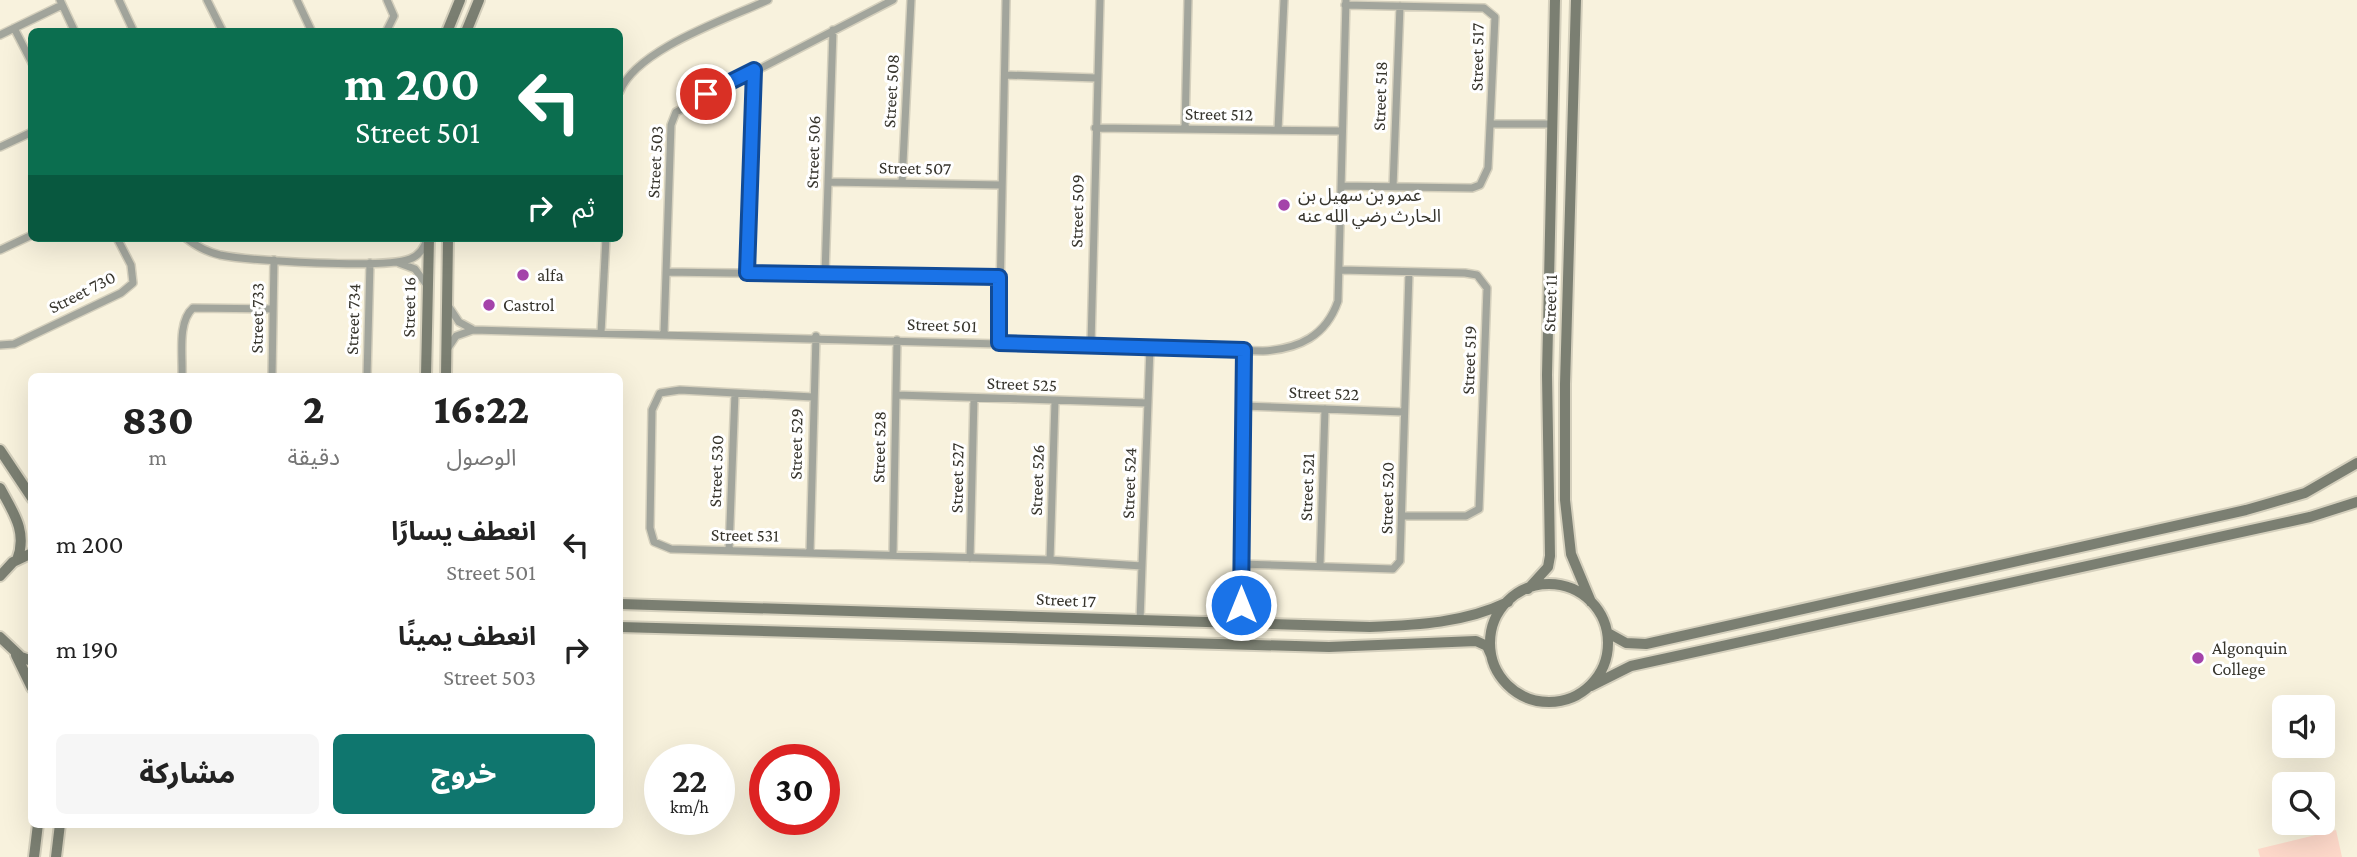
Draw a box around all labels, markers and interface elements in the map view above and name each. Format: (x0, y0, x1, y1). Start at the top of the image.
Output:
street label: Street 517 (1466, 23, 1488, 91)
street label: Street 508 (879, 54, 903, 128)
text: 200 m (345, 56, 480, 111)
icon: left (504, 56, 595, 147)
street label: Street 518 (1369, 61, 1391, 131)
pin (676, 64, 736, 124)
icon: arrive (687, 75, 725, 113)
street label: Street 512 (1185, 103, 1253, 125)
text: Street 501 (355, 114, 480, 150)
street label: Street 506 (802, 115, 824, 189)
street label: Street 503 (643, 125, 667, 199)
street label: Street 507 (879, 157, 951, 179)
street label: Street 509 (1066, 174, 1088, 248)
place label: عمرو بن سهيل بن الحارث رضي الله عنه (1298, 185, 1441, 229)
icon: right (521, 189, 559, 227)
text: ثم (573, 194, 595, 223)
marker: عمرو بن سهيل بن الحارث رضي الله عنه (1276, 197, 1292, 213)
place label: alfa (537, 265, 564, 285)
street label: Street 730 (45, 267, 119, 317)
marker: alfa (515, 267, 531, 283)
street label: Street 11 (1539, 274, 1561, 332)
street label: Street 16 (398, 276, 420, 338)
street label: Street 733 (246, 282, 268, 354)
street label: Street 734 (342, 283, 364, 355)
place label: Castrol (503, 295, 555, 315)
marker: Castrol (481, 297, 497, 313)
street label: Street 501 (907, 314, 977, 336)
street label: Street 519 (1458, 325, 1480, 395)
street label: Street 525 (986, 373, 1058, 395)
street label: Street 522 (1288, 382, 1360, 404)
text: 2 (303, 385, 325, 432)
text: 16:22 (434, 385, 529, 432)
text: 830 (122, 396, 194, 443)
street label: Street 529 (785, 408, 807, 480)
street label: Street 528 (868, 411, 890, 483)
street label: Street 530 (705, 434, 727, 508)
street label: Street 527 (946, 443, 968, 513)
text: m (149, 444, 167, 470)
text: دقيقة (288, 444, 340, 470)
text: الوصول (447, 444, 516, 470)
street label: Street 526 (1026, 444, 1048, 516)
street label: Street 524 (1118, 447, 1140, 519)
street label: Street 521 (1296, 453, 1318, 521)
street label: Street 520 (1376, 462, 1398, 534)
text: انعطف يسارًا (391, 517, 536, 546)
street label: Street 531 (711, 524, 779, 546)
icon: left (557, 526, 595, 564)
text: 200 m (56, 530, 124, 559)
text: Street 501 (446, 559, 536, 585)
position arrow (1204, 568, 1278, 642)
street label: Street 17 (1036, 588, 1096, 612)
text: انعطف يمينًا (398, 622, 536, 651)
icon: right (557, 631, 595, 669)
text: 190 m (56, 635, 118, 664)
place label: Algonquin College (2212, 638, 2288, 679)
marker: Algonquin College (2190, 650, 2206, 666)
text: Street 503 (443, 664, 536, 690)
map controls (2272, 695, 2335, 835)
button: sound (2272, 695, 2335, 758)
button: مشاركة (56, 734, 319, 814)
button: خروج (333, 734, 595, 814)
speed limit sign: 30 (749, 744, 840, 835)
text: 22 (672, 761, 707, 800)
button: search (2272, 772, 2335, 835)
text: km/h (670, 797, 709, 817)

